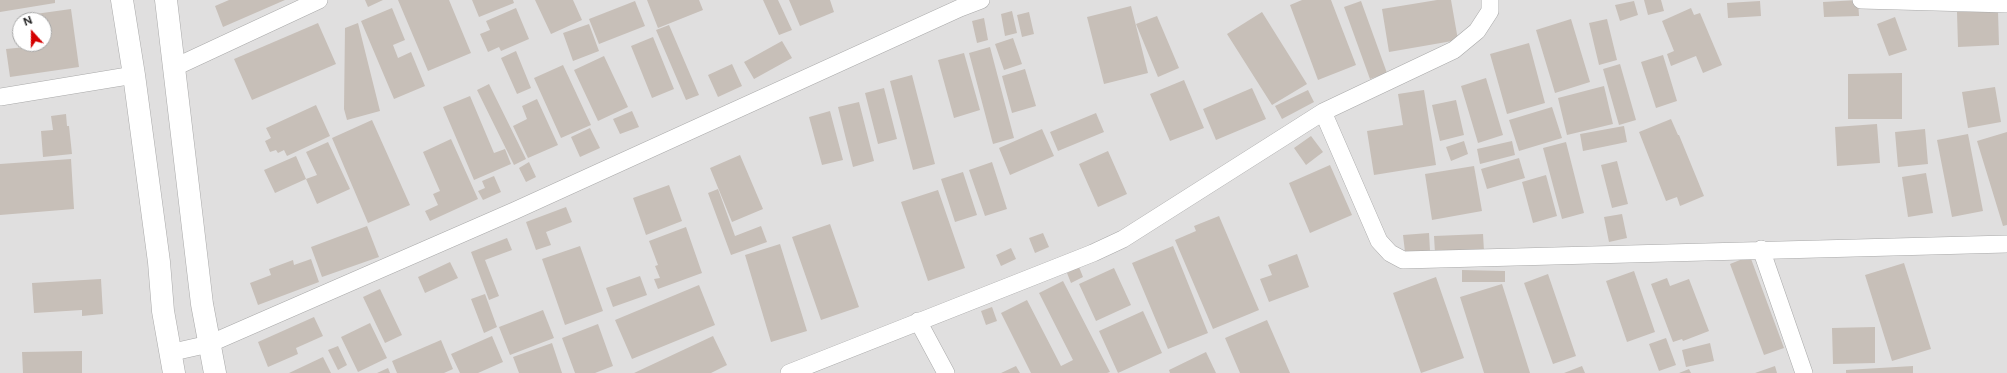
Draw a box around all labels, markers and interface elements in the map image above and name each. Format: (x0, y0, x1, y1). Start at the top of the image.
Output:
north arrow (12, 12, 52, 52)
text: N (22, 14, 34, 29)

